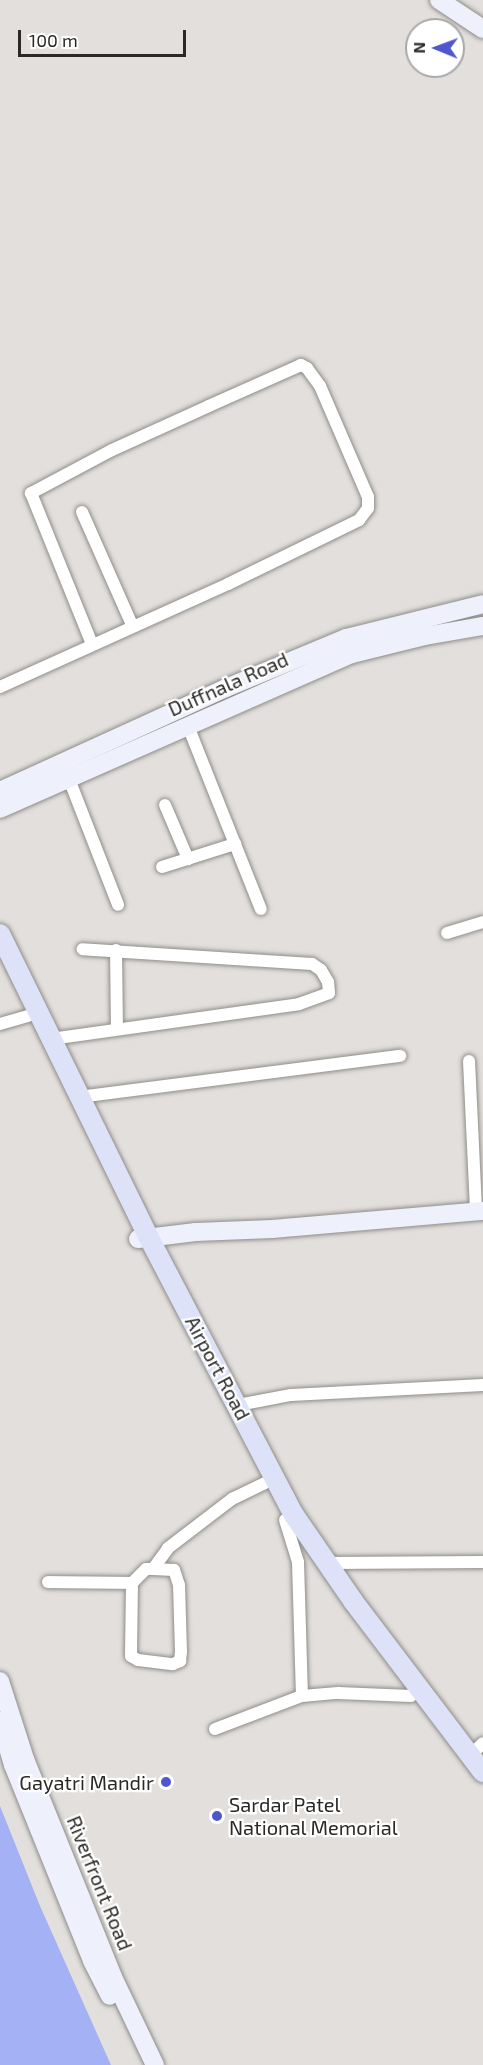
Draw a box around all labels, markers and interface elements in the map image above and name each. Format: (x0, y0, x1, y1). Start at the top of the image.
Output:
scale bar (21, 18, 189, 56)
north arrow (405, 18, 465, 78)
text: 100 m (29, 29, 78, 51)
text: N (409, 42, 428, 54)
street label: Duffnala Road (164, 647, 292, 721)
street label: Airport Road (181, 1312, 255, 1424)
place label: Gayatri Mandir (19, 1770, 154, 1794)
marker: Gayatri Mandir (159, 1775, 173, 1789)
place label: Sardar Patel National Memorial (229, 1792, 398, 1839)
marker: Sardar Patel National Memorial (210, 1809, 224, 1823)
street label: Riverfront Road (62, 1812, 138, 1954)

